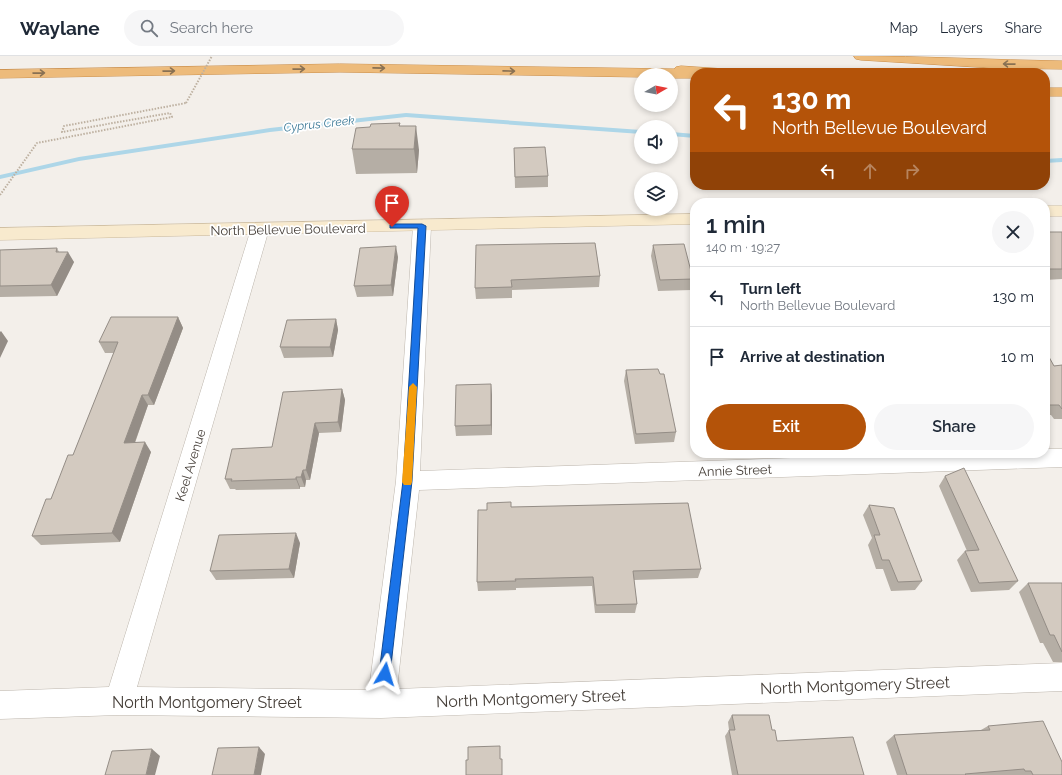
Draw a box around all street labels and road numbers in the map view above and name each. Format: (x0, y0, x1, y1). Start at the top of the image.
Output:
street label: North Bellevue Boulevard (210, 221, 366, 238)
street label: Keel Avenue (172, 427, 209, 503)
street label: Annie Street (698, 462, 773, 479)
street label: North Montgomery Street (760, 673, 951, 698)
street label: North Montgomery Street (436, 686, 627, 711)
street label: North Montgomery Street (112, 693, 303, 712)

